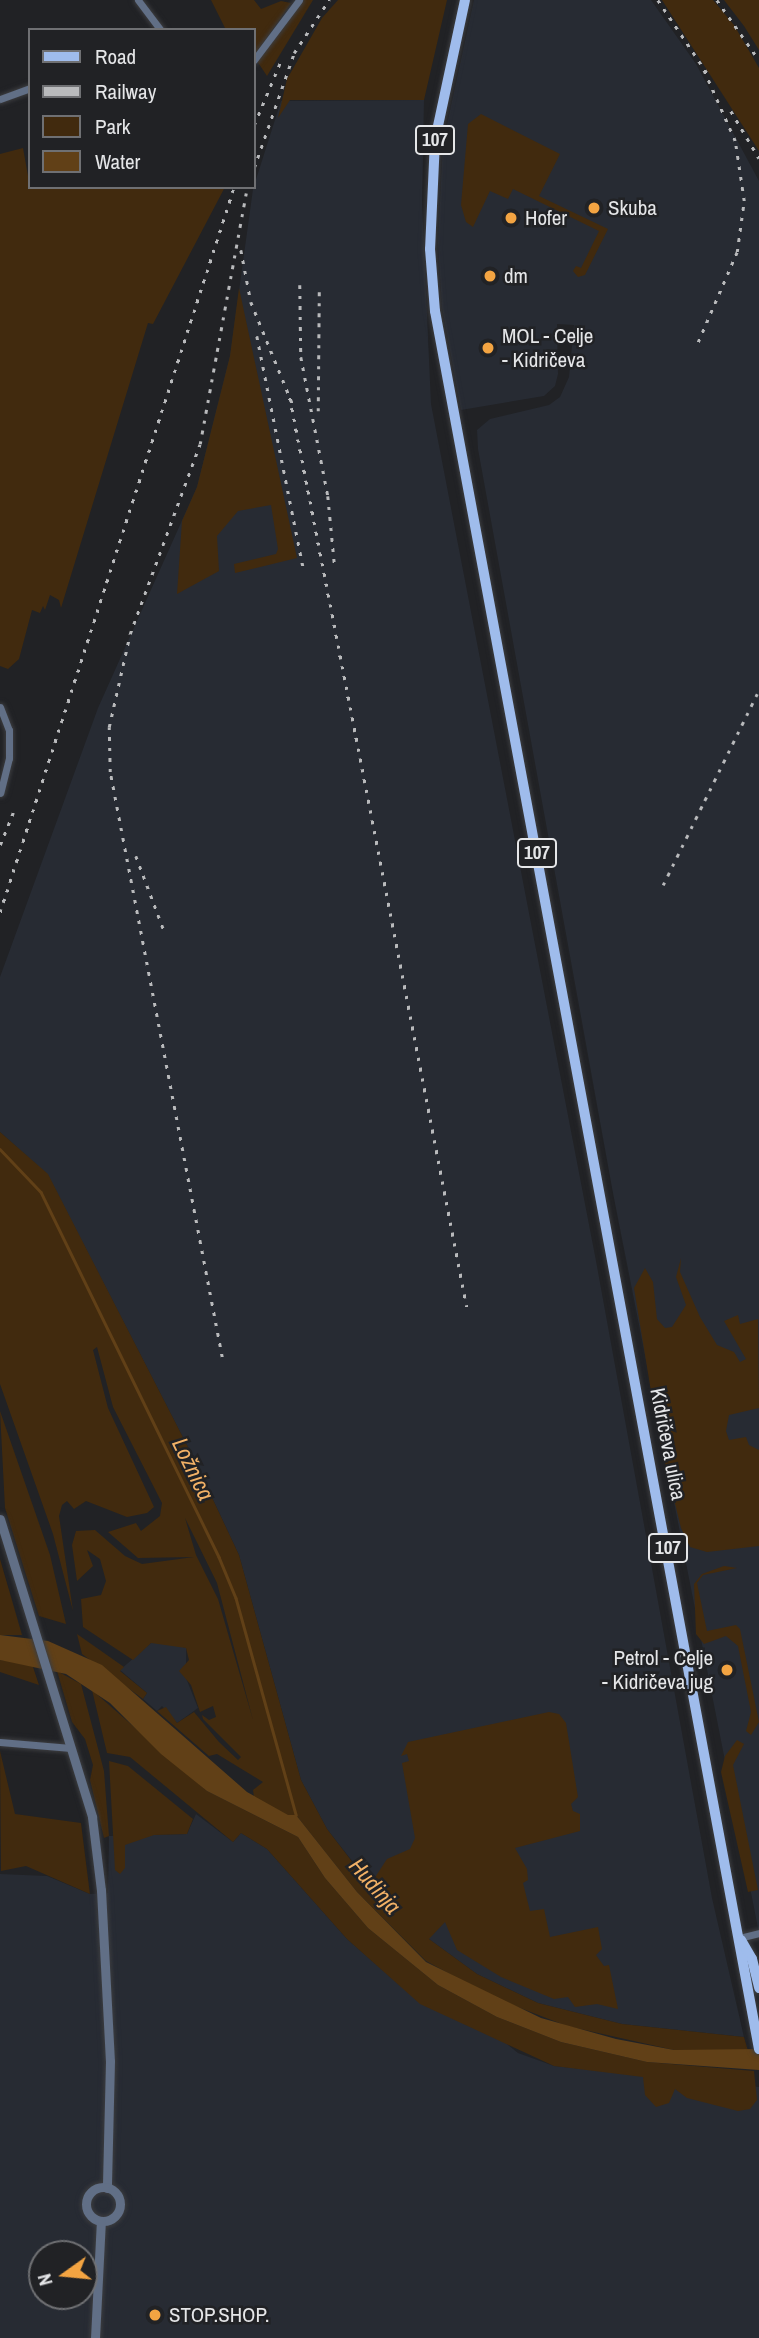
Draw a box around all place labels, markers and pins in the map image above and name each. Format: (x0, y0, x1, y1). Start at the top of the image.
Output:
place label: Skuba (608, 195, 657, 221)
marker: Skuba (586, 200, 602, 216)
place label: Hofer (525, 205, 567, 231)
marker: Hofer (503, 210, 519, 226)
place label: dm (504, 263, 528, 289)
marker: dm (482, 268, 498, 284)
place label: MOL - Celje - Kidričeva (502, 323, 594, 373)
marker: MOL - Celje - Kidričeva (480, 340, 496, 356)
place label: Petrol - Celje - Kidričeva jug (602, 1645, 713, 1695)
marker: Petrol - Celje - Kidričeva jug (719, 1662, 735, 1678)
place label: STOP.SHOP. (169, 2302, 270, 2328)
marker: STOP.SHOP. (147, 2307, 163, 2323)

